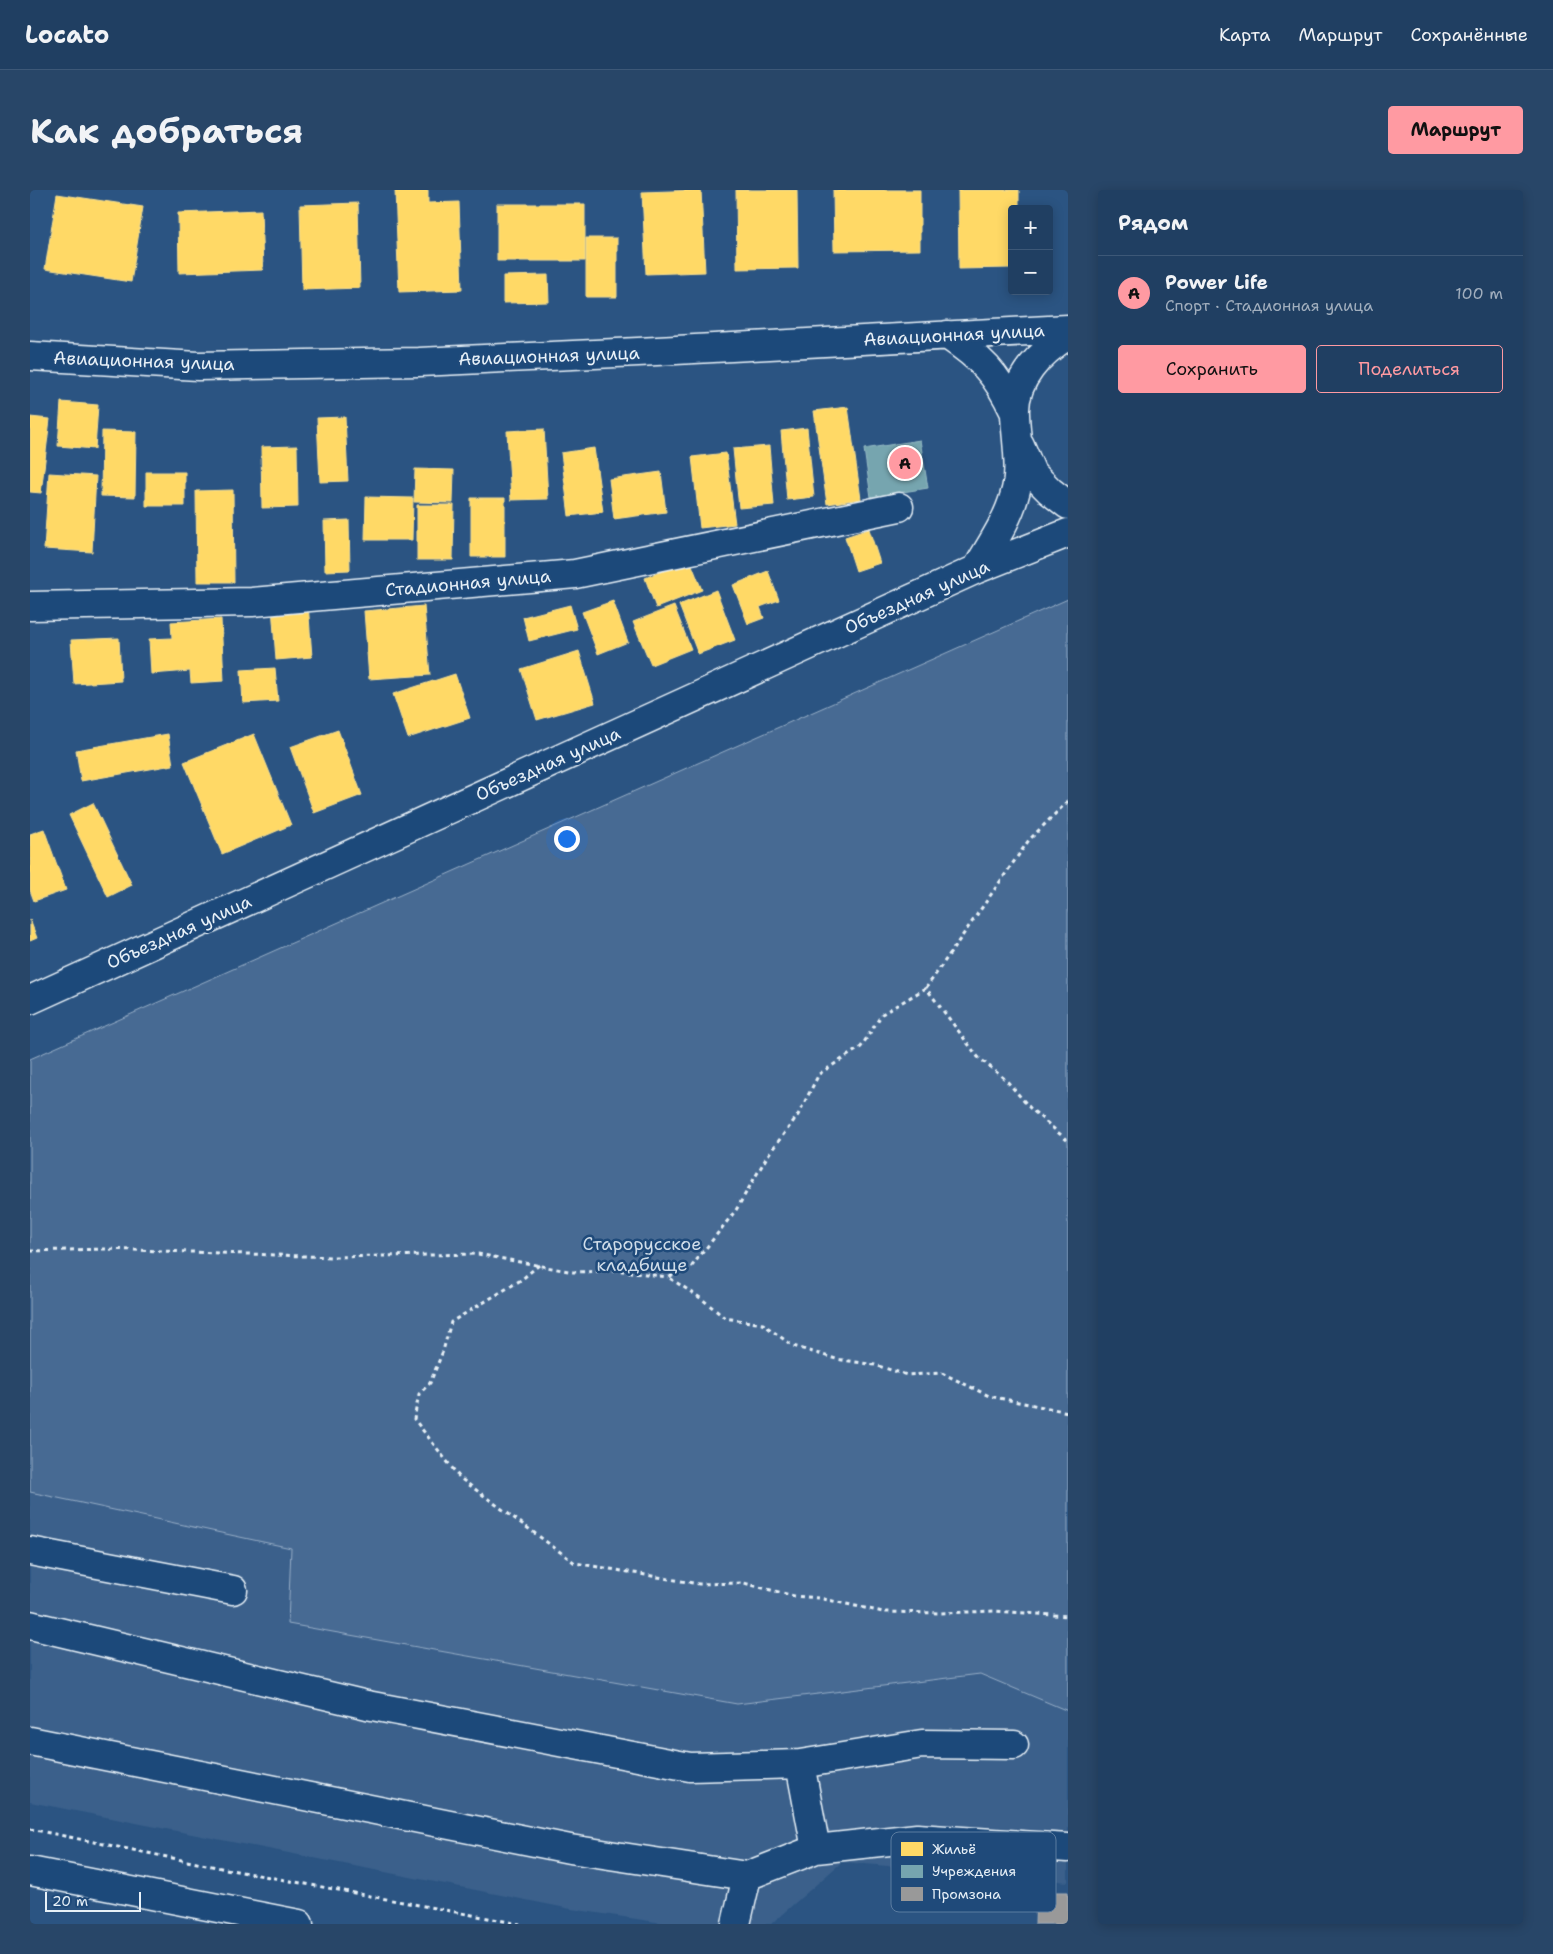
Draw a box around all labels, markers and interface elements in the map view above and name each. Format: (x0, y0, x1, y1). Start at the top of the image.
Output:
text: Locato (25, 19, 109, 51)
text: Карта (1219, 23, 1270, 47)
text: Маршрут (1298, 23, 1382, 47)
text: Сохранённые (1410, 23, 1528, 47)
button: Маршрут (1388, 106, 1523, 154)
text: Как добраться (30, 107, 303, 154)
map controls (1008, 205, 1053, 295)
button: + (1008, 205, 1053, 250)
text: Рядом (1118, 209, 1188, 237)
button: − (1008, 250, 1053, 295)
text: Power Life (1165, 270, 1268, 295)
text: A (1128, 283, 1140, 304)
text: 100 m (1455, 283, 1503, 304)
text: Спорт · Стадионная улица (1165, 295, 1373, 316)
street label: Авиационная улица (863, 318, 1045, 352)
street label: Авиационная улица (458, 341, 640, 371)
button: Сохранить (1118, 345, 1306, 393)
button: Поделиться (1316, 345, 1503, 393)
street label: Авиационная улица (53, 346, 235, 376)
pin: A (889, 444, 921, 482)
street label: Объездная улица (841, 554, 993, 640)
street label: Стадионная улица (384, 564, 552, 602)
street label: Объездная улица (472, 721, 624, 807)
your location (554, 826, 580, 852)
street label: Объездная улица (103, 889, 255, 975)
park label: Старорусское кладбище (583, 1232, 701, 1277)
legend (891, 1832, 1056, 1912)
text: Жильё (932, 1840, 976, 1858)
text: Учреждения (932, 1862, 1016, 1880)
text: Промзона (932, 1885, 1001, 1903)
scale bar (45, 1889, 141, 1912)
text: 20 m (52, 1892, 88, 1910)

